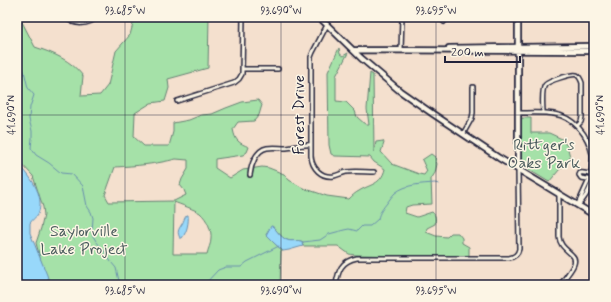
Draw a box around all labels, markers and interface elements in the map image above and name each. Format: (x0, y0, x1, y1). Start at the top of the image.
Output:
text: 93.685°W (105, 4, 145, 18)
text: 93.690°W (260, 4, 302, 18)
text: 93.695°W (416, 4, 456, 18)
scale bar (445, 38, 520, 64)
text: 200 m (451, 45, 484, 61)
street label: Forest Drive (289, 75, 310, 155)
text: 41.690°N (5, 95, 19, 135)
text: 41.690°N (594, 95, 608, 135)
park label: Rittger's Oaks Park (508, 135, 580, 174)
park label: Saylorville Lake Project (40, 221, 128, 260)
text: 93.685°W (105, 284, 145, 298)
text: 93.690°W (260, 284, 302, 298)
text: 93.695°W (416, 284, 456, 298)

